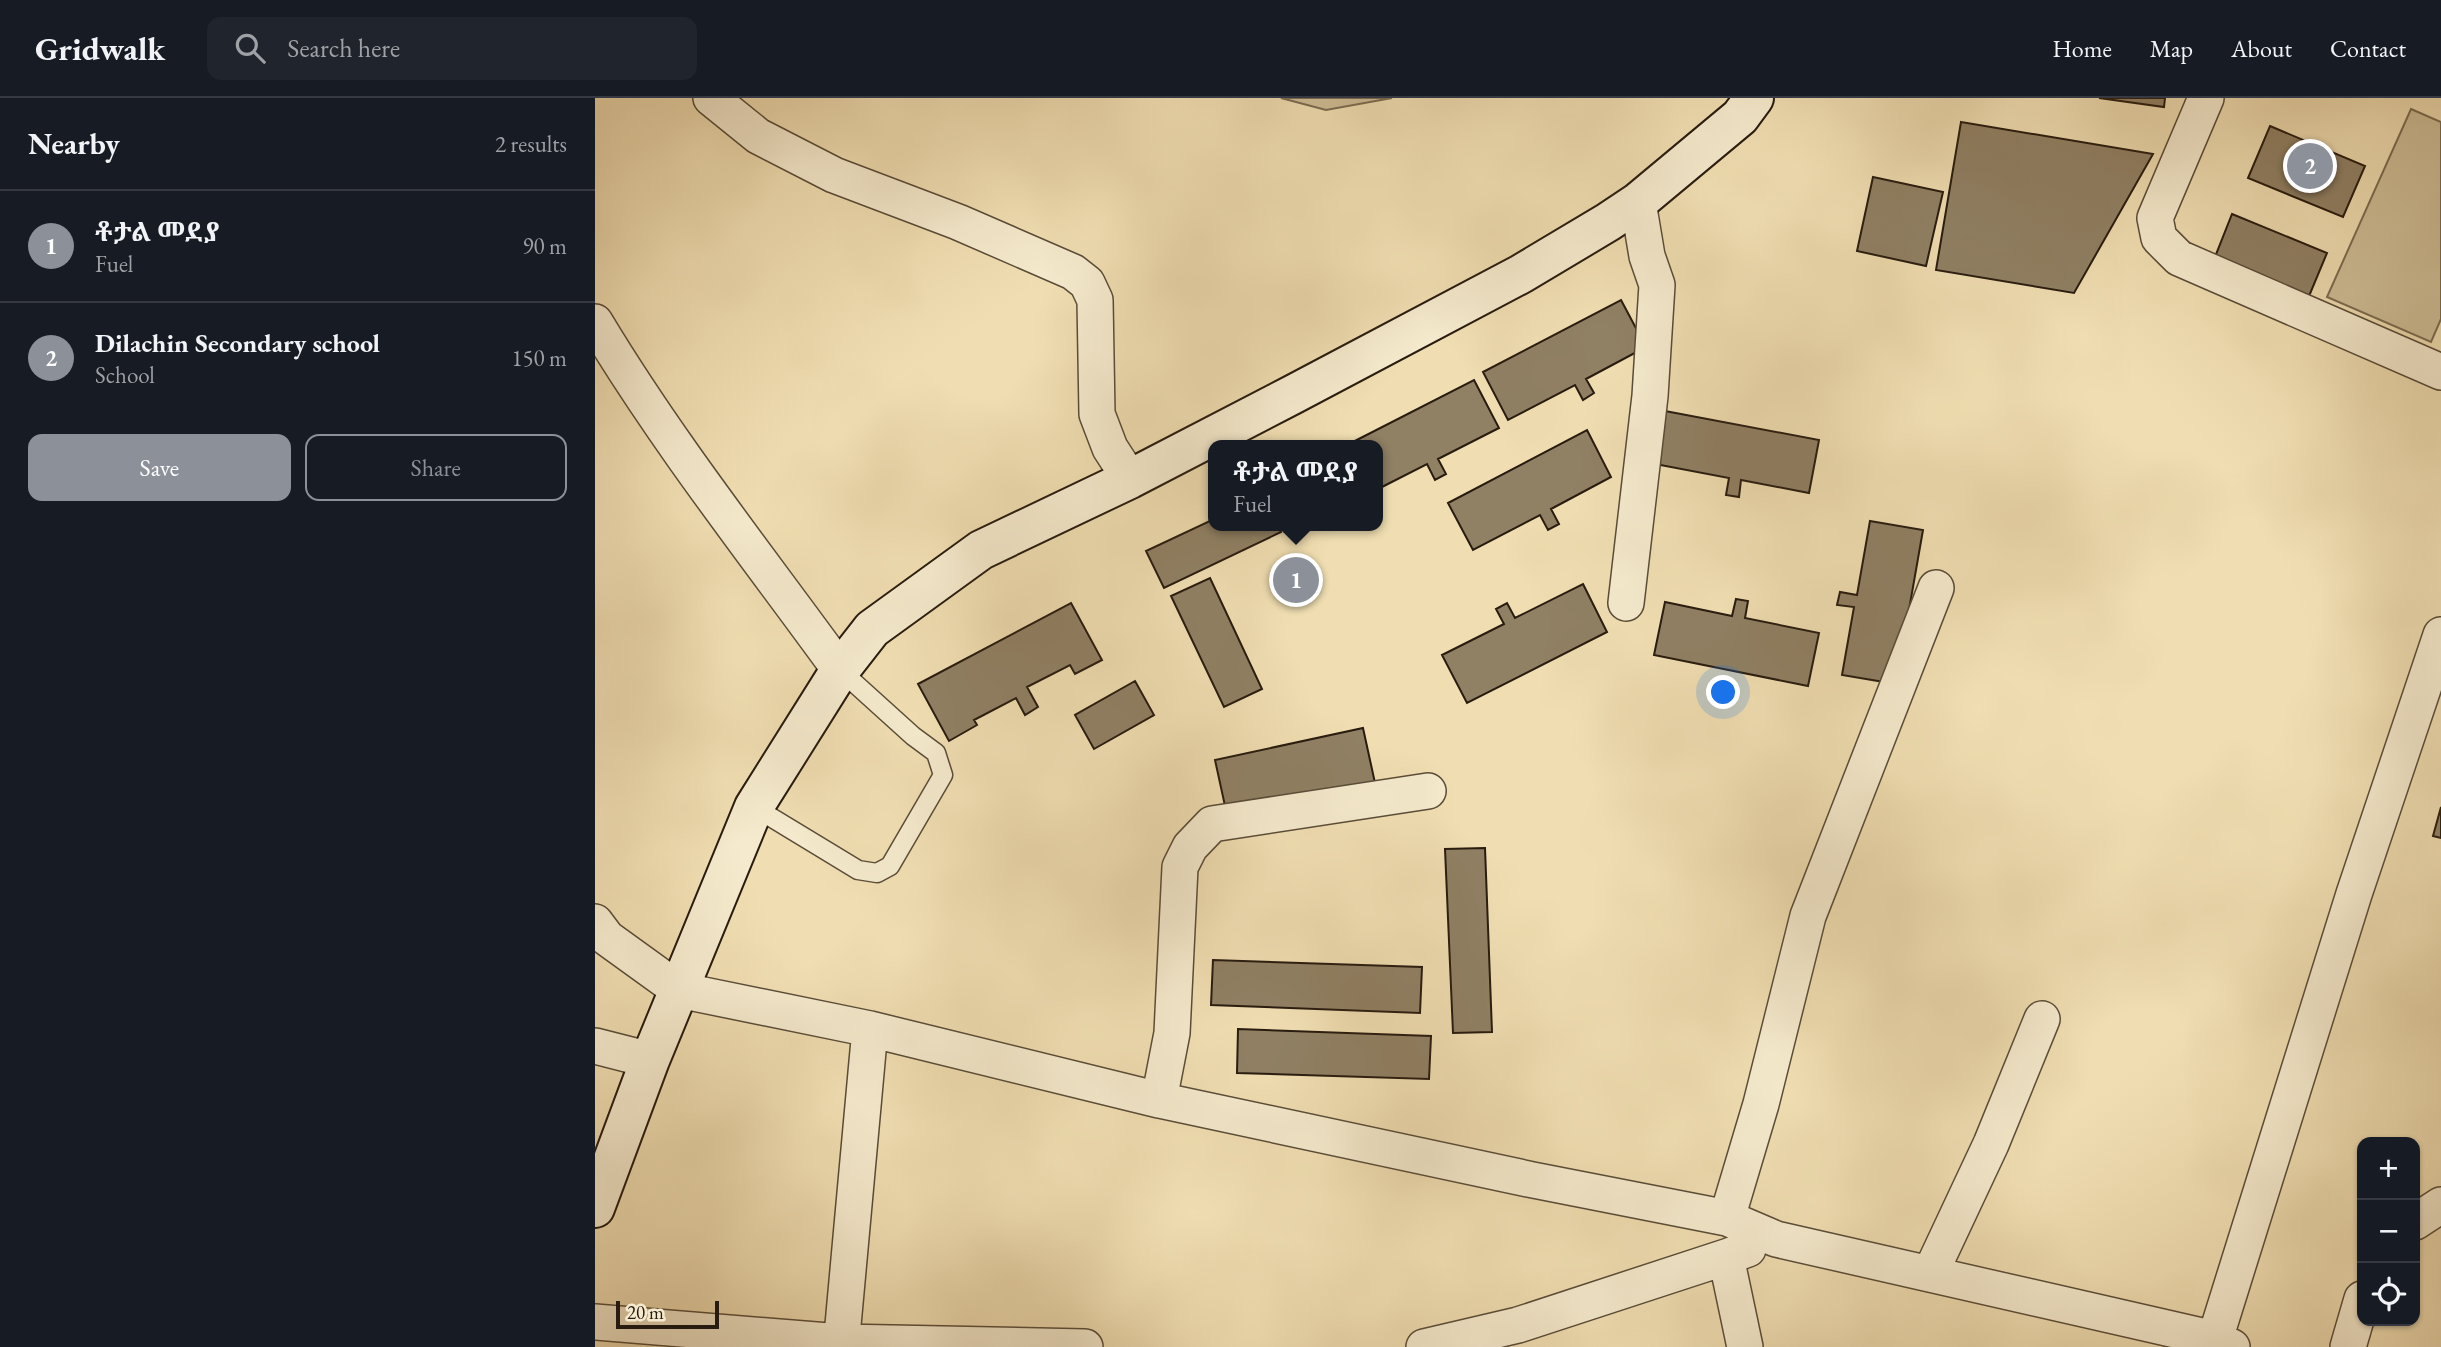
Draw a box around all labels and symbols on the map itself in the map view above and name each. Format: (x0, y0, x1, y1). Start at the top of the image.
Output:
pin: 2 (2287, 140, 2333, 192)
pin: 1 (1273, 554, 1319, 606)
your location (1706, 675, 1740, 709)
scale bar (616, 1298, 719, 1330)

